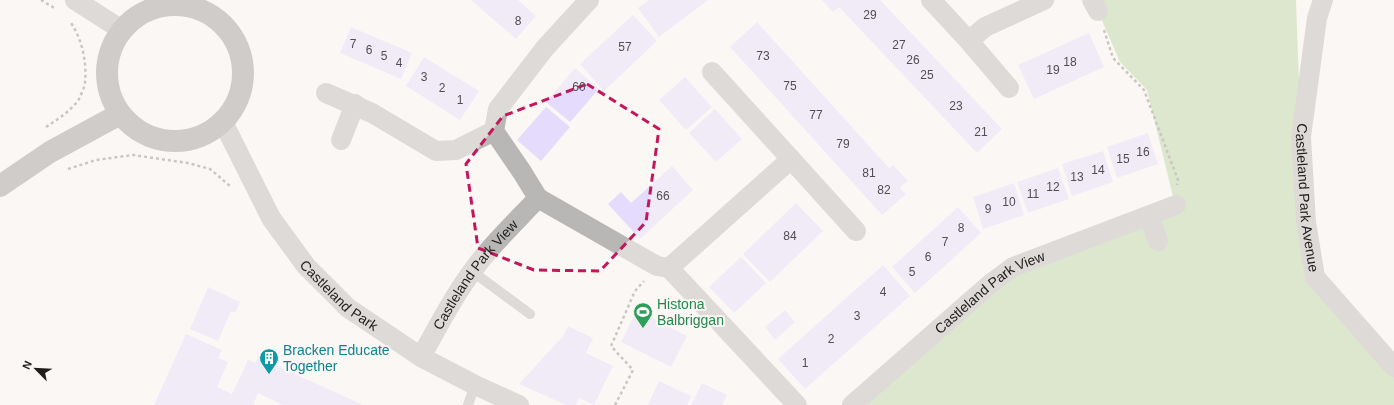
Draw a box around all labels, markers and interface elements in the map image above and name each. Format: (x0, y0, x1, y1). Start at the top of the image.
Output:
house number: 29 (863, 8, 877, 22)
house number: 8 (515, 14, 522, 28)
house number: 7 (350, 37, 357, 51)
house number: 27 (892, 38, 906, 52)
house number: 57 (618, 40, 632, 54)
house number: 6 (366, 43, 373, 57)
house number: 5 (381, 49, 388, 63)
house number: 73 (756, 49, 770, 63)
house number: 26 (906, 53, 920, 67)
house number: 18 (1063, 55, 1077, 69)
house number: 4 (396, 56, 403, 70)
house number: 19 (1046, 63, 1060, 77)
house number: 25 (920, 68, 934, 82)
house number: 3 (421, 70, 428, 84)
house number: 75 (783, 79, 797, 93)
house number: 60 (572, 80, 586, 94)
house number: 2 (439, 81, 446, 95)
house number: 1 (457, 93, 464, 107)
house number: 23 (949, 99, 963, 113)
house number: 77 (809, 108, 823, 122)
street label: Castleland Park Avenue (1293, 122, 1322, 273)
house number: 21 (974, 125, 988, 139)
house number: 79 (836, 137, 850, 151)
house number: 16 (1136, 145, 1150, 159)
house number: 15 (1116, 152, 1130, 166)
house number: 14 (1091, 163, 1105, 177)
house number: 81 (862, 166, 876, 180)
house number: 13 (1070, 170, 1084, 184)
house number: 12 (1046, 180, 1060, 194)
house number: 82 (877, 183, 891, 197)
house number: 11 (1027, 187, 1040, 201)
house number: 66 (656, 189, 670, 203)
house number: 10 (1002, 195, 1016, 209)
house number: 9 (985, 202, 992, 216)
street label: Castleland Park View (430, 216, 522, 332)
house number: 8 (958, 221, 965, 235)
house number: 84 (783, 229, 797, 243)
house number: 7 (942, 235, 949, 249)
street label: Castleland Park View (931, 247, 1048, 337)
house number: 6 (925, 250, 932, 264)
street label: Castleland Park (296, 257, 382, 334)
house number: 5 (909, 265, 916, 279)
house number: 4 (880, 285, 887, 299)
place label: Histona Balbriggan (657, 296, 724, 328)
sports icon: Histona Balbriggan (632, 301, 654, 329)
house number: 3 (854, 309, 861, 323)
house number: 2 (828, 332, 835, 346)
place label: Bracken Educate Together (283, 342, 390, 374)
building icon: Bracken Educate Together (258, 347, 280, 375)
north arrow (16, 349, 56, 389)
house number: 1 (802, 356, 809, 370)
text: N (20, 359, 34, 371)

